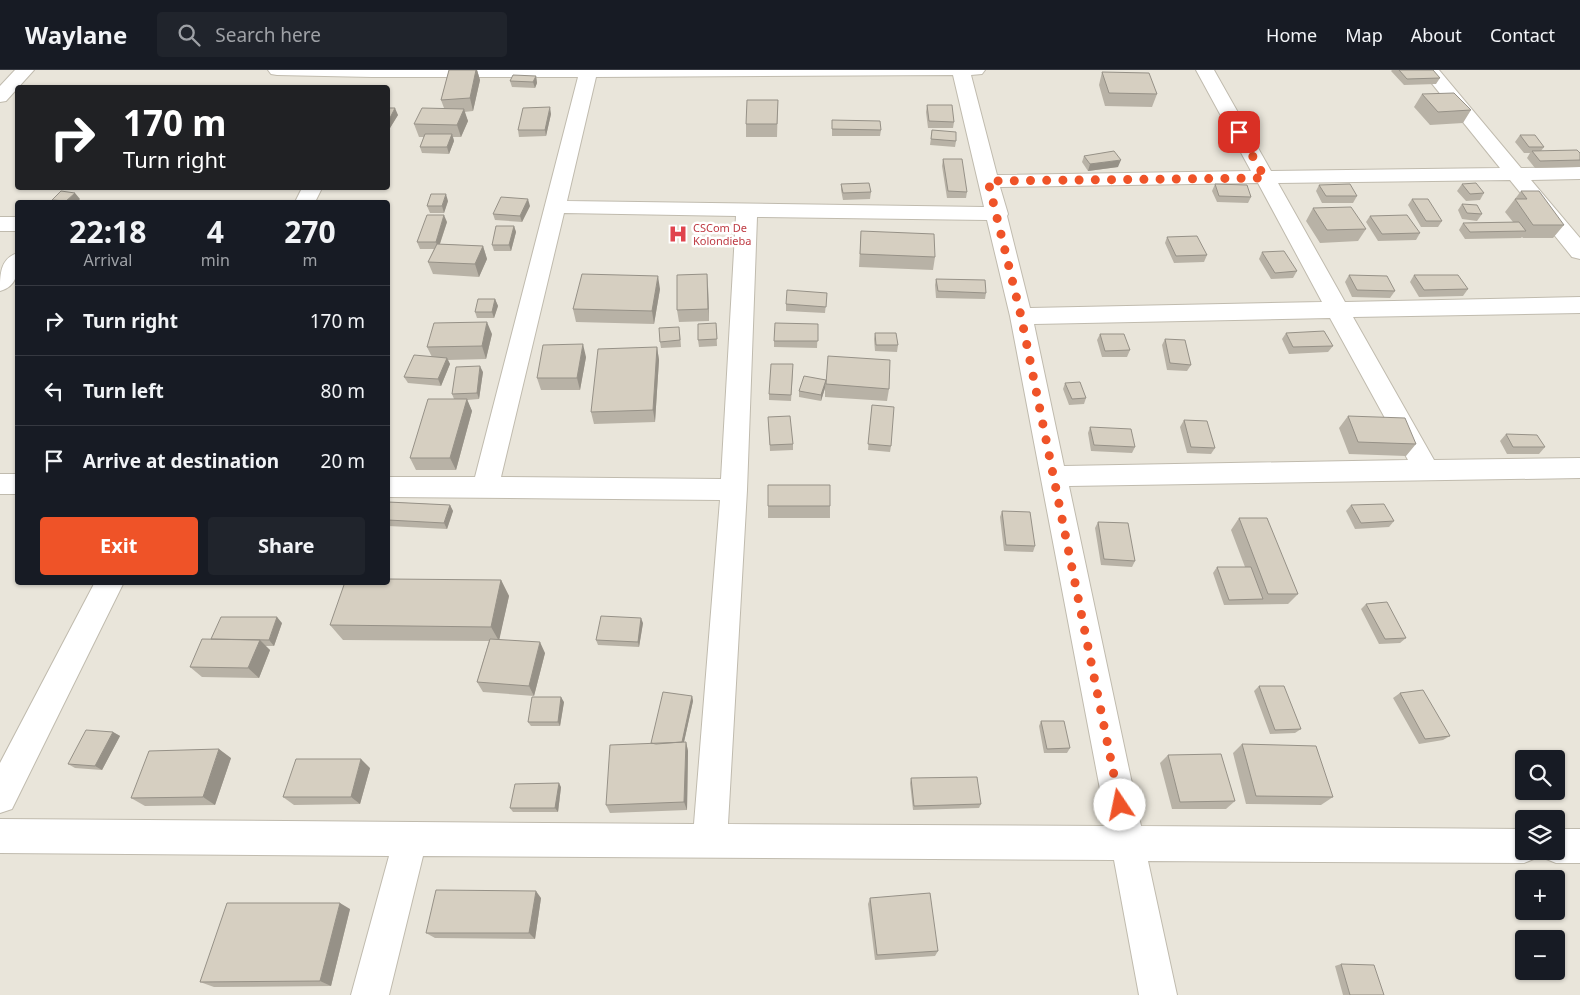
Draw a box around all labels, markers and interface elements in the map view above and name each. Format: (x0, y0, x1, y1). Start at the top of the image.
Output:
search box (157, 12, 507, 57)
text: Waylane (25, 18, 127, 51)
icon: search (175, 21, 203, 49)
text: Search here (215, 22, 321, 48)
text: Home (1266, 23, 1317, 47)
text: Map (1345, 23, 1383, 47)
text: About (1411, 23, 1462, 47)
text: Contact (1490, 23, 1555, 47)
text: 170 m (123, 99, 226, 146)
icon: right (40, 105, 105, 170)
pin (1218, 111, 1260, 153)
icon: arrive (1225, 118, 1253, 146)
text: Turn right (123, 144, 226, 174)
text: 22:18 (69, 211, 146, 252)
text: 4 (207, 211, 224, 252)
text: 270 (284, 211, 336, 252)
place label: CSCom De Kolondieba (693, 220, 752, 248)
hospital icon: CSCom De Kolondieba (667, 223, 689, 245)
text: Arrival (83, 249, 132, 271)
text: min (201, 249, 230, 271)
text: m (302, 249, 317, 271)
icon: right (40, 307, 68, 335)
text: Turn right (83, 308, 178, 334)
text: 170 m (310, 308, 365, 334)
icon: left (40, 377, 68, 405)
text: Turn left (83, 378, 164, 404)
text: 80 m (321, 378, 365, 404)
icon: arrive (40, 447, 68, 475)
text: Arrive at destination (83, 448, 279, 474)
text: 20 m (321, 448, 365, 474)
button: Exit (40, 517, 198, 575)
button: Share (208, 517, 365, 575)
map controls (1515, 750, 1565, 980)
button: search (1515, 750, 1565, 800)
position arrow (1093, 778, 1145, 830)
button: layers (1515, 810, 1565, 860)
button: + (1515, 870, 1565, 920)
button: − (1515, 930, 1565, 980)

